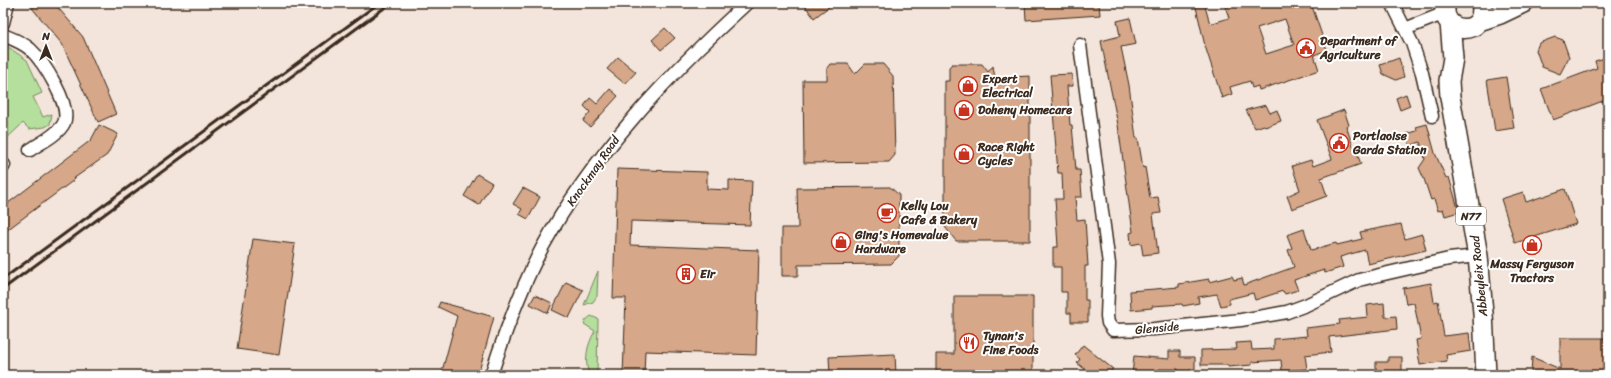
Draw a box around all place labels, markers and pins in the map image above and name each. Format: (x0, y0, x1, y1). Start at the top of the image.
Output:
place label: Department of Agriculture (1319, 30, 1398, 66)
public building icon: Department of Agriculture (1295, 37, 1317, 59)
place label: Expert Electrical (982, 68, 1033, 104)
shop icon: Expert Electrical (957, 75, 979, 97)
shop icon: Doheny Homecare (953, 99, 975, 121)
place label: Doheny Homecare (978, 99, 1072, 121)
place label: Portlaoise Garda Station (1352, 125, 1427, 161)
public building icon: Portlaoise Garda Station (1328, 132, 1350, 154)
place label: Race Right Cycles (977, 136, 1036, 172)
shop icon: Race Right Cycles (953, 143, 975, 165)
place label: Kelly Lou Cafe & Bakery (900, 195, 978, 231)
cafe icon: Kelly Lou Cafe & Bakery (876, 202, 898, 224)
place label: Ging's Homevalue Hardware (854, 224, 949, 260)
shop icon: Ging's Homevalue Hardware (830, 231, 852, 253)
shop icon: Massy Ferguson Tractors (1521, 234, 1543, 256)
place label: Massy Ferguson Tractors (1489, 253, 1574, 289)
building icon: Eir (675, 263, 697, 285)
place label: Eir (700, 263, 716, 285)
place label: Tynan's Fine Foods (982, 325, 1040, 361)
restaurant icon: Tynan's Fine Foods (958, 332, 980, 354)

